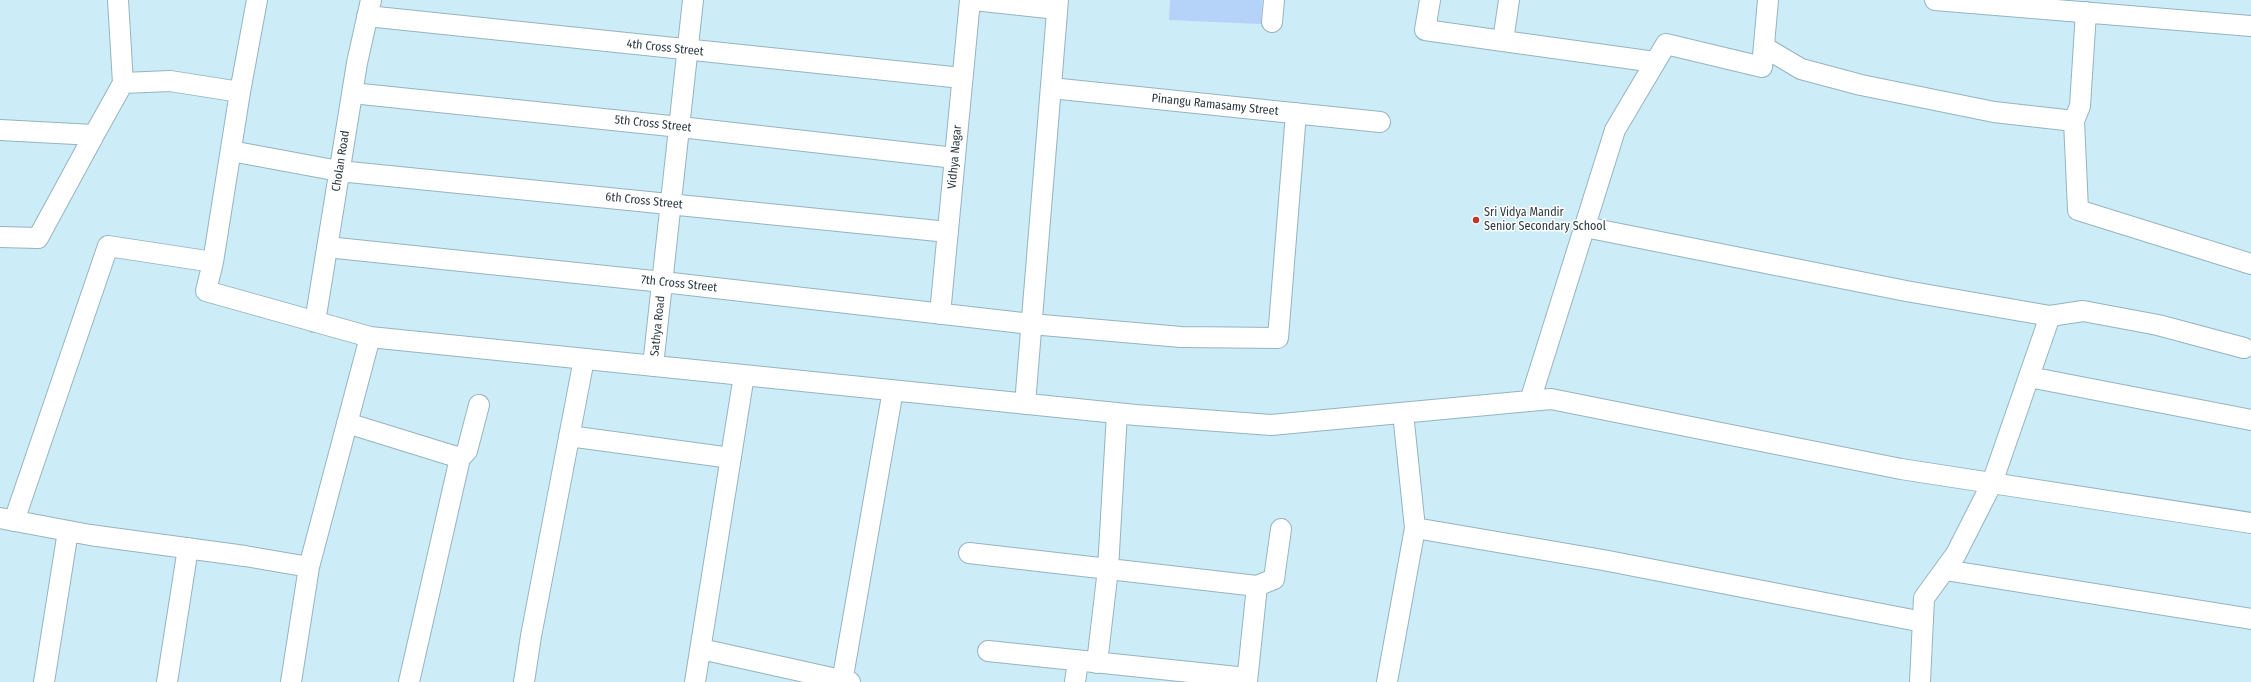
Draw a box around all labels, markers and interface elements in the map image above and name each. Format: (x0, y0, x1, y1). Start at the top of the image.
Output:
street label: 4th Cross Street (626, 37, 704, 59)
street label: Pinangu Ramasamy Street (1151, 91, 1279, 119)
street label: 5th Cross Street (614, 113, 692, 135)
street label: Vidhya Nagar (945, 124, 965, 190)
street label: Cholan Road (329, 129, 353, 193)
street label: 6th Cross Street (605, 190, 683, 212)
place label: Sri Vidya Mandir Senior Secondary School (1484, 206, 1606, 234)
marker: Sri Vidya Mandir Senior Secondary School (1471, 215, 1481, 225)
street label: 7th Cross Street (640, 273, 718, 295)
street label: Sathya Road (648, 295, 668, 357)

